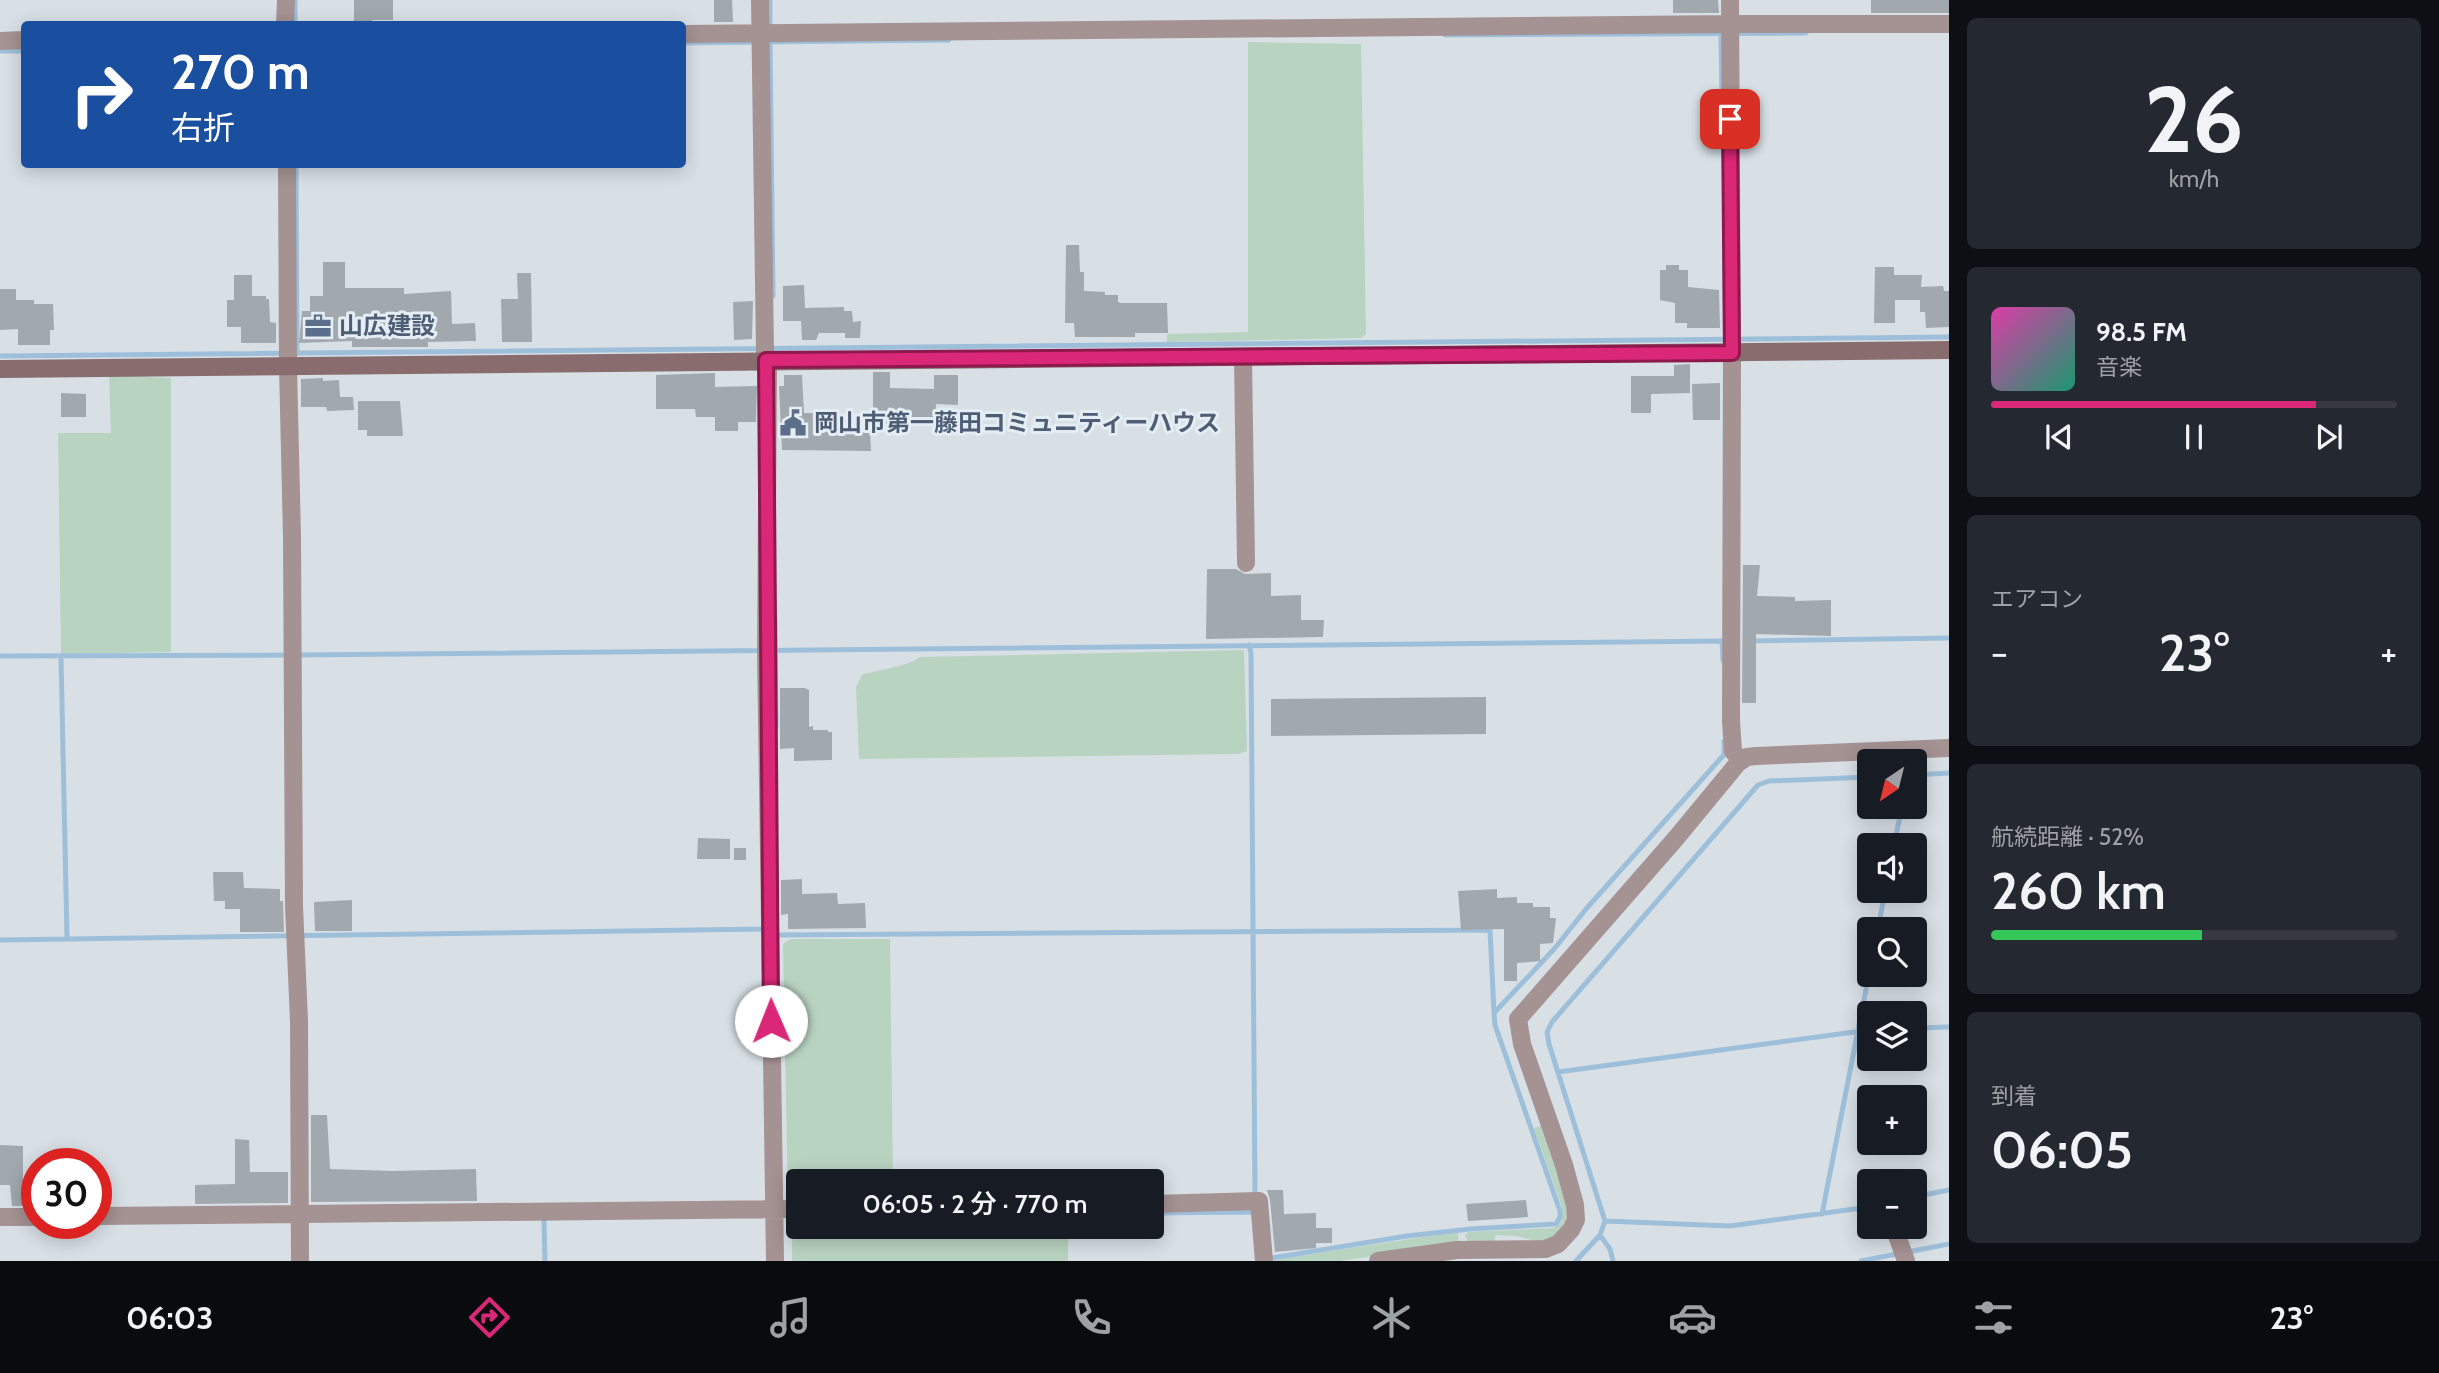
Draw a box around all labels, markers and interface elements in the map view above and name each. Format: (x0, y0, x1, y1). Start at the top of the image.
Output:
text: 270 m (171, 42, 310, 101)
icon: right (56, 49, 147, 140)
text: 26 (2144, 64, 2244, 175)
pin (1700, 89, 1760, 149)
icon: arrive (1711, 100, 1749, 138)
text: 右折 (171, 108, 235, 147)
text: km/h (2169, 165, 2219, 193)
office icon: 山広建設 (303, 311, 333, 341)
place label: 山広建設 (339, 311, 435, 340)
text: 98.5 FM (2096, 316, 2187, 348)
text: 音楽 (2096, 353, 2142, 381)
public building icon: 岡山市第一藤田コミュニティーハウス (778, 408, 808, 438)
place label: 岡山市第一藤田コミュニティーハウス (814, 408, 1220, 437)
icon: previous (2040, 418, 2078, 456)
icon: pause (2175, 418, 2213, 456)
icon: next (2310, 418, 2348, 456)
text: エアコン (1991, 585, 2083, 613)
text: 23° (2159, 621, 2229, 684)
text: − (1991, 629, 2008, 676)
text: + (2380, 629, 2397, 676)
north arrow (1857, 749, 1927, 819)
map controls (1857, 749, 1927, 1239)
text: 航続距離 · 52% (1991, 823, 2144, 851)
button: sound (1857, 833, 1927, 903)
text: 260 km (1991, 859, 2166, 922)
button: search (1857, 917, 1927, 987)
position arrow (734, 984, 808, 1058)
button: layers (1857, 1001, 1927, 1071)
text: 到着 (1991, 1082, 2037, 1110)
button: + (1857, 1085, 1927, 1155)
text: 06:05 (1991, 1118, 2133, 1181)
speed limit sign: 30 (21, 1148, 112, 1239)
button: − (1857, 1169, 1927, 1239)
text: 06:05 · 2 分 · 770 m (863, 1188, 1087, 1220)
icon: directions (465, 1293, 514, 1342)
icon: music (766, 1293, 815, 1342)
icon: phone (1067, 1293, 1116, 1342)
icon: climate (1367, 1293, 1416, 1342)
icon: car (1668, 1293, 1717, 1342)
icon: filters (1969, 1293, 2018, 1342)
text: 06:03 (126, 1298, 213, 1337)
text: 23° (2270, 1298, 2313, 1337)

